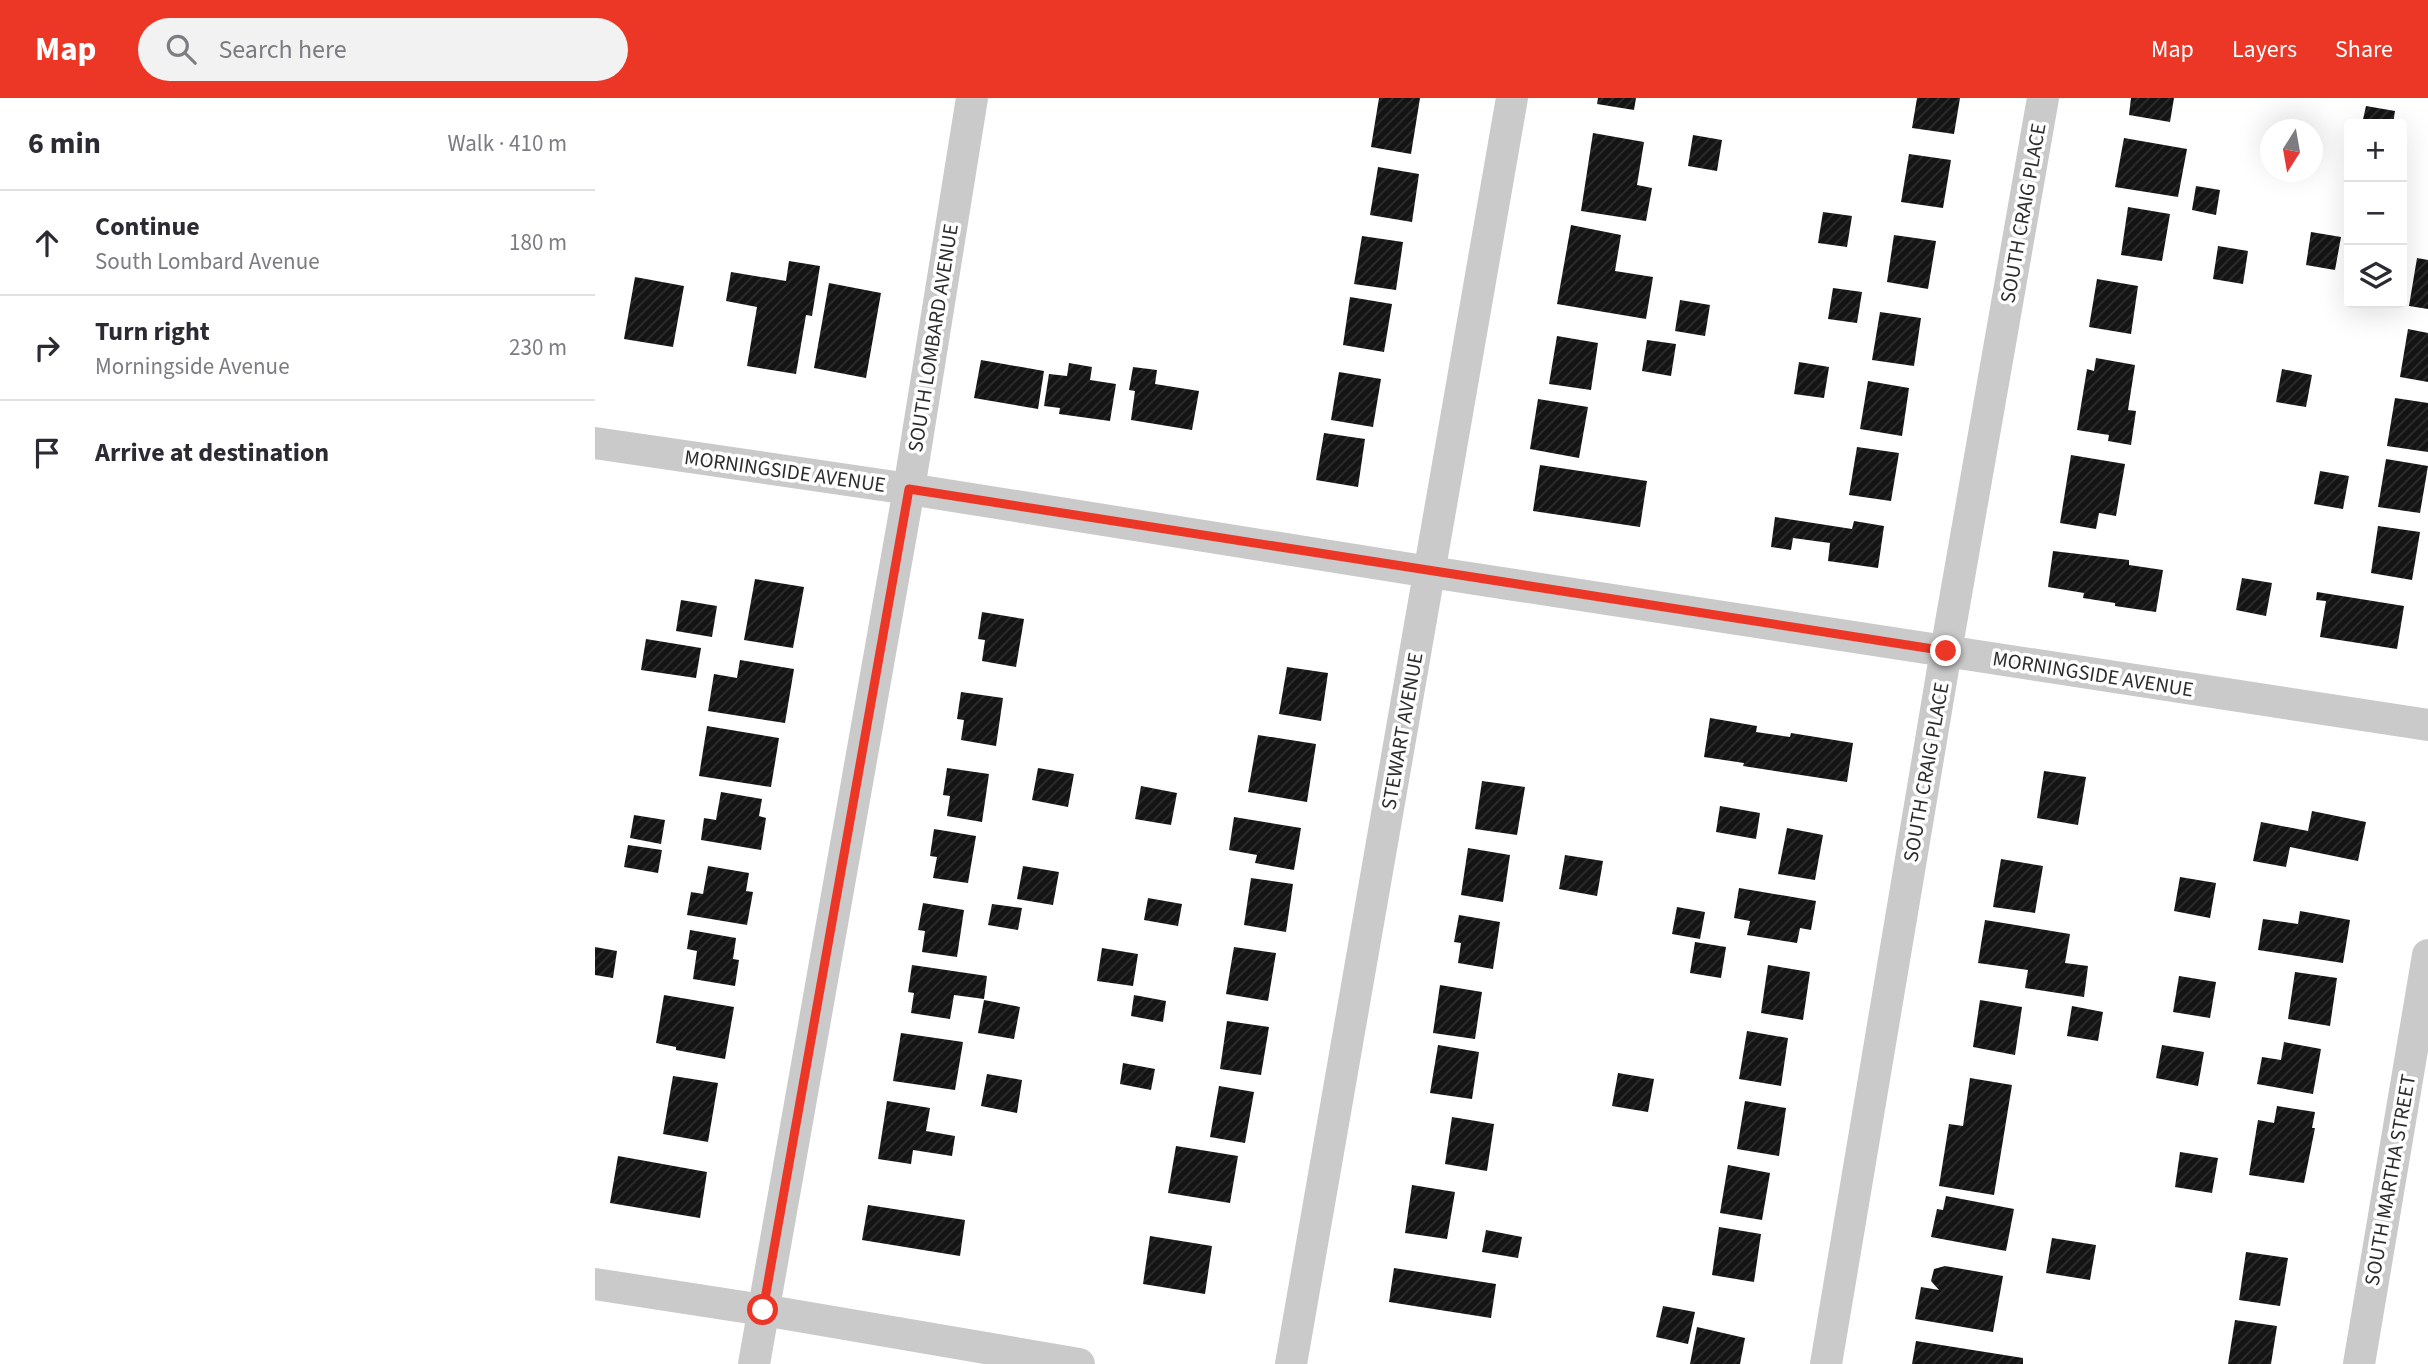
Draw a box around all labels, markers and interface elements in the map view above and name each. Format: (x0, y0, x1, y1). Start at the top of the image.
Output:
search box (138, 18, 628, 81)
text: Map (35, 26, 96, 73)
icon: search (162, 30, 200, 68)
text: Search here (218, 31, 347, 68)
text: Map (2151, 32, 2194, 67)
text: Layers (2232, 32, 2297, 67)
text: Share (2335, 32, 2393, 67)
north arrow (2260, 119, 2323, 182)
map controls (2344, 119, 2407, 308)
button: + (2344, 119, 2407, 182)
street label: SOUTH CRAIG PLACE (1992, 121, 2054, 305)
text: 6 min (28, 122, 101, 165)
text: Walk · 410 m (448, 127, 567, 160)
button: − (2344, 182, 2407, 245)
text: Continue (95, 208, 200, 245)
street label: SOUTH LOMBARD AVENUE (900, 222, 966, 454)
icon: ahead (28, 224, 66, 262)
text: 180 m (509, 226, 567, 259)
text: South Lombard Avenue (95, 245, 320, 278)
button: layers (2344, 245, 2407, 308)
text: Turn right (95, 313, 210, 350)
icon: right (28, 329, 66, 367)
text: 230 m (509, 331, 567, 364)
text: Morningside Avenue (95, 350, 290, 383)
icon: arrive (28, 434, 66, 472)
text: Arrive at destination (95, 434, 329, 471)
street label: MORNINGSIDE AVENUE (682, 442, 888, 500)
route end (1930, 635, 1961, 666)
street label: MORNINGSIDE AVENUE (1990, 643, 2196, 705)
street label: STEWART AVENUE (1373, 650, 1431, 812)
street label: SOUTH CRAIG PLACE (1895, 680, 1957, 864)
street label: SOUTH MARTHA STREET (2357, 1072, 2423, 1288)
route start (747, 1294, 778, 1325)

